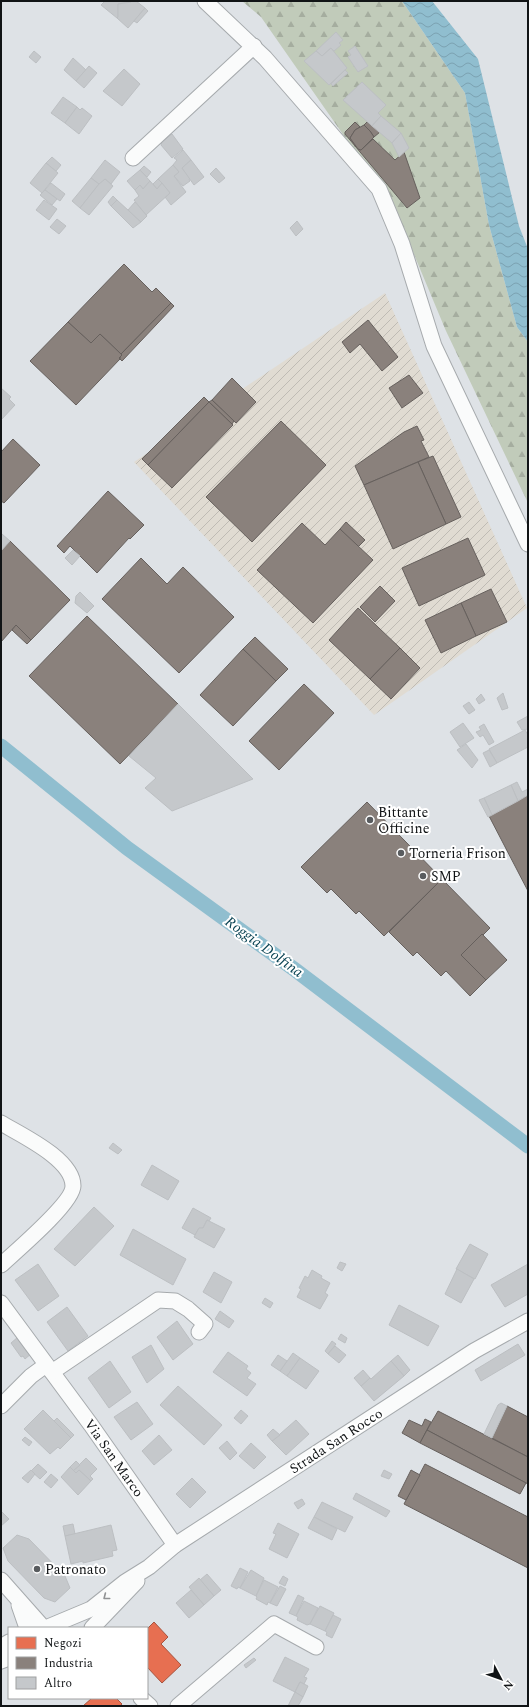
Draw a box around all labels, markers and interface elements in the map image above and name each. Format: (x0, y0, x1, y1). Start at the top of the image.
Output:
place label: Bittante Officine (378, 802, 430, 839)
marker: Bittante Officine (365, 815, 375, 825)
place label: Torneria Frison (409, 843, 506, 864)
marker: Torneria Frison (396, 848, 406, 858)
place label: SMP (431, 866, 461, 887)
marker: SMP (418, 871, 428, 881)
water label: Roggia Dolfina (220, 911, 308, 984)
street label: Strada San Rocco (285, 1403, 387, 1479)
street label: Via San Marco (79, 1415, 149, 1501)
place label: Patronato (45, 1559, 106, 1580)
marker: Patronato (32, 1564, 42, 1574)
one-way arrow (103, 1593, 110, 1600)
legend (8, 1627, 148, 1699)
text: Negozi (44, 1634, 82, 1653)
text: Industria (44, 1654, 93, 1673)
north arrow (481, 1659, 521, 1699)
text: Altro (44, 1674, 72, 1693)
text: N (499, 1676, 518, 1694)

